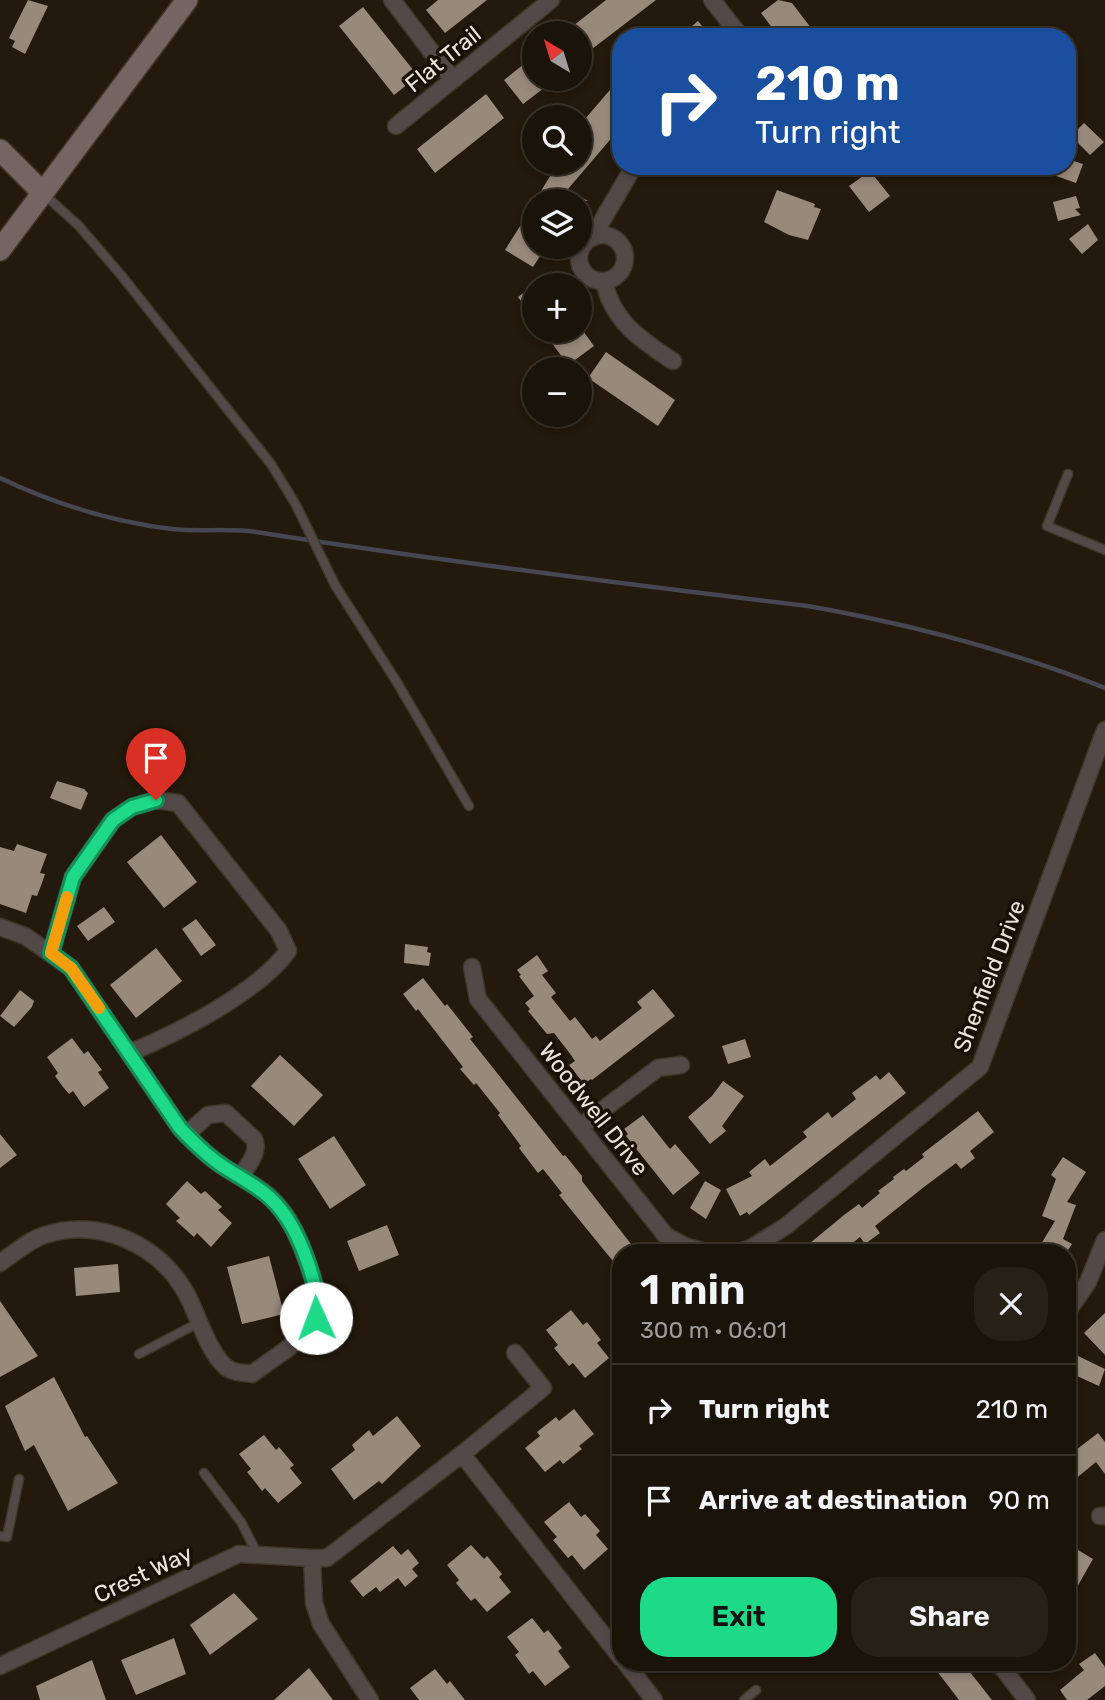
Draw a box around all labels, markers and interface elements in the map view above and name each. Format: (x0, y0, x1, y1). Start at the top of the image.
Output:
street label: Flat Trail (399, 20, 487, 98)
north arrow (522, 21, 592, 91)
map controls (522, 21, 592, 427)
text: 210 m (755, 54, 900, 112)
icon: right (640, 56, 731, 147)
button: search (522, 105, 592, 175)
text: Turn right (755, 113, 900, 151)
button: layers (522, 189, 592, 259)
button: + (522, 273, 592, 343)
button: − (522, 357, 592, 427)
pin (126, 728, 186, 800)
icon: arrive (137, 739, 175, 777)
street label: Shenfield Drive (947, 896, 1031, 1056)
street label: Woodwell Drive (533, 1037, 655, 1181)
text: 1 min (640, 1265, 746, 1315)
button: close (974, 1267, 1048, 1341)
position arrow (279, 1281, 353, 1355)
text: 300 m · 06:01 (640, 1316, 787, 1344)
icon: right (640, 1391, 678, 1429)
text: Turn right (699, 1394, 829, 1425)
text: 210 m (976, 1394, 1048, 1425)
icon: arrive (640, 1482, 678, 1520)
text: Arrive at destination (699, 1485, 967, 1516)
text: 90 m (988, 1485, 1050, 1516)
street label: Crest Way (89, 1539, 197, 1609)
button: Exit (640, 1577, 837, 1657)
button: Share (851, 1577, 1048, 1657)

